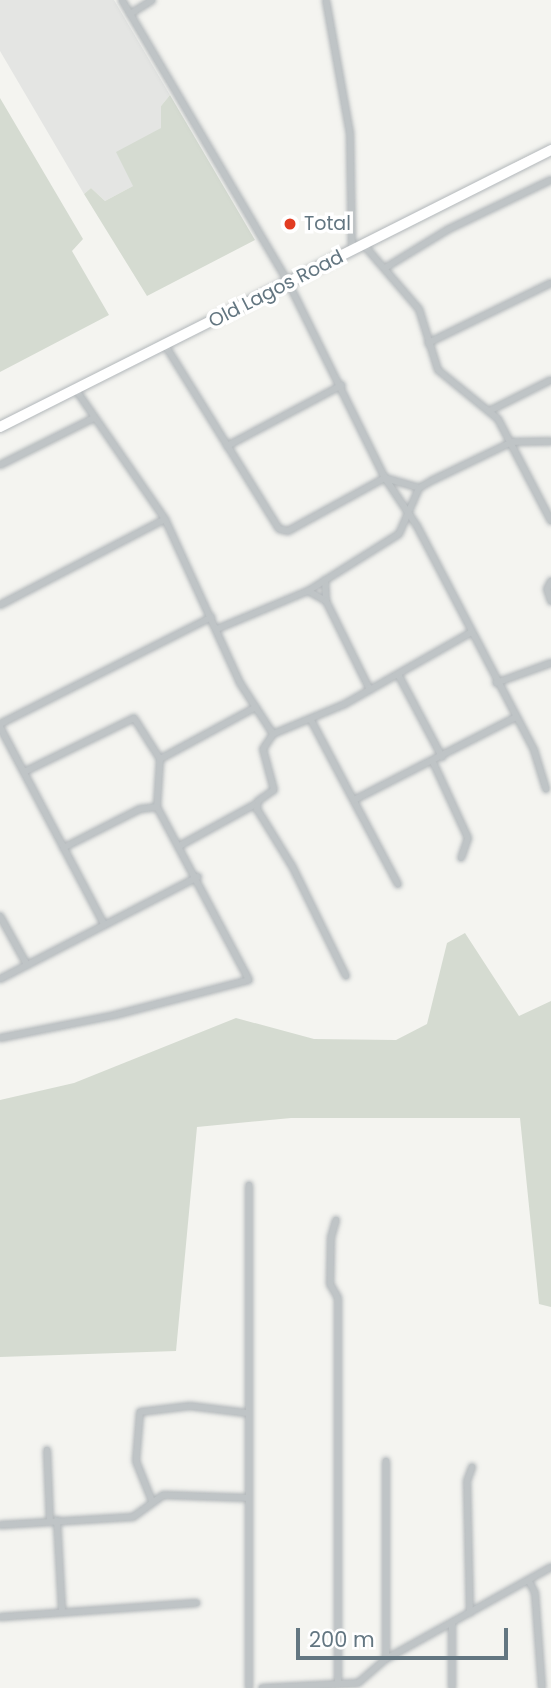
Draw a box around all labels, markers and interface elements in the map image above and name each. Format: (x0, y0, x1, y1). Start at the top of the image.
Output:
place label: Total (304, 213, 351, 235)
marker: Total (282, 216, 298, 232)
street label: Old Lagos Road (205, 245, 347, 333)
scale bar (299, 1614, 511, 1658)
text: 200 m (309, 1625, 375, 1654)

